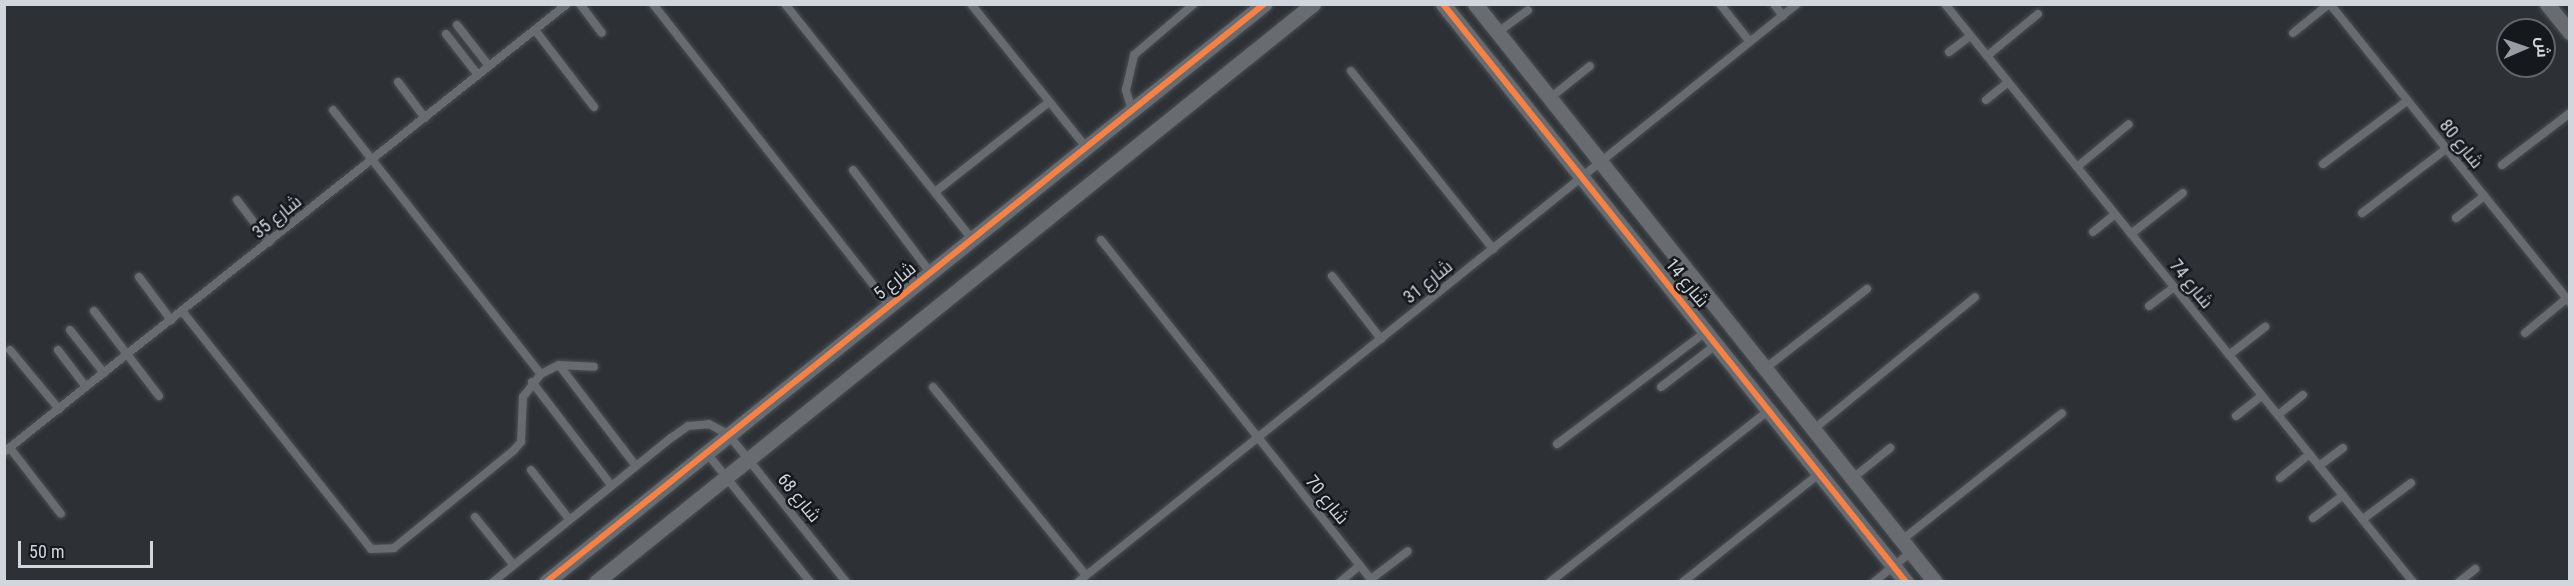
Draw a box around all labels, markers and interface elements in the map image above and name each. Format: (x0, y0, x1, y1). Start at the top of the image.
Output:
north arrow (2496, 18, 2556, 78)
text: ش (2533, 37, 2552, 58)
street label: شارع 80 (2435, 115, 2487, 173)
street label: شارع 35 (248, 191, 306, 243)
street label: شارع 14 (1661, 254, 1713, 312)
street label: شارع 74 (2165, 255, 2217, 313)
street label: شارع 31 (1399, 256, 1457, 308)
street label: شارع 5 (870, 258, 920, 304)
street label: شارع 68 (773, 469, 825, 527)
street label: شارع 70 (1301, 471, 1353, 529)
scale bar (21, 529, 156, 567)
text: 50 m (29, 541, 64, 562)

